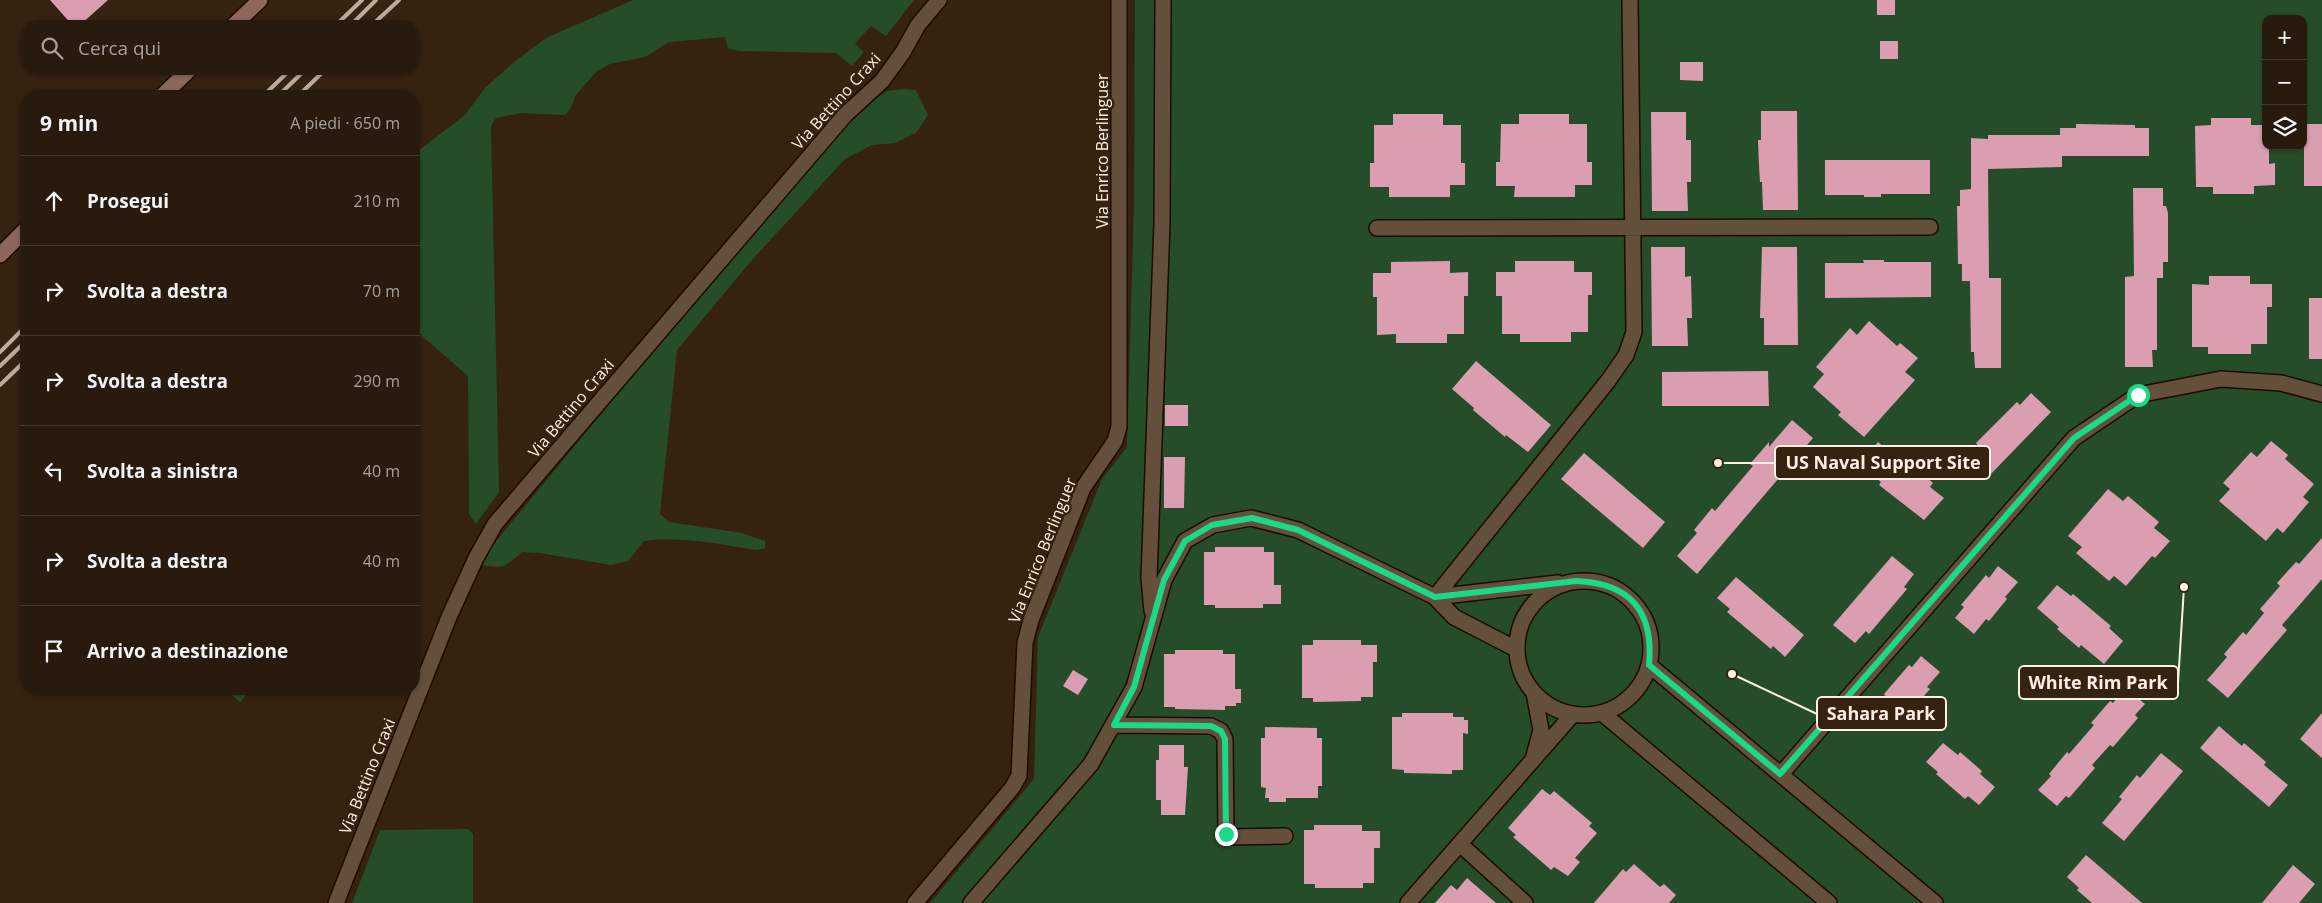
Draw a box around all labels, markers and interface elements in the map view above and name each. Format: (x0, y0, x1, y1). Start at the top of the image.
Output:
map controls (2262, 15, 2307, 150)
button: + (2262, 15, 2307, 60)
search box (20, 20, 420, 75)
icon: search (38, 34, 66, 62)
text: Cerca qui (78, 35, 161, 61)
street label: Via Bettino Craxi (787, 48, 885, 154)
button: − (2262, 60, 2307, 105)
street label: Via Enrico Berlinguer (1091, 73, 1113, 229)
button: layers (2262, 105, 2307, 150)
text: 9 min (40, 109, 98, 137)
text: A piedi · 650 m (290, 112, 400, 134)
icon: ahead (40, 187, 68, 215)
text: Prosegui (87, 188, 169, 214)
text: 210 m (354, 190, 400, 212)
icon: right (40, 277, 68, 305)
text: Svolta a destra (87, 278, 228, 304)
text: 70 m (363, 280, 400, 302)
street label: Via Bettino Craxi (523, 354, 619, 462)
icon: right (40, 367, 68, 395)
text: Svolta a destra (87, 368, 228, 394)
text: 290 m (354, 370, 400, 392)
route start (2127, 384, 2150, 407)
callout: US Naval Support Site (1775, 446, 1990, 479)
text: US Naval Support Site (1785, 450, 1981, 474)
icon: left (40, 457, 68, 485)
text: Svolta a sinistra (87, 458, 238, 484)
text: 40 m (363, 460, 400, 482)
street label: Via Enrico Berlinguer (1003, 474, 1081, 626)
icon: right (40, 547, 68, 575)
text: Svolta a destra (87, 548, 228, 574)
text: 40 m (363, 550, 400, 572)
icon: arrive (40, 637, 68, 665)
text: Arrivo a destinazione (87, 638, 288, 664)
callout: White Rim Park (2019, 666, 2178, 699)
text: White Rim Park (2028, 670, 2168, 694)
callout: Sahara Park (1817, 697, 1946, 730)
text: Sahara Park (1827, 701, 1936, 725)
street label: Via Bettino Craxi (334, 715, 400, 837)
route end (1215, 823, 1238, 846)

